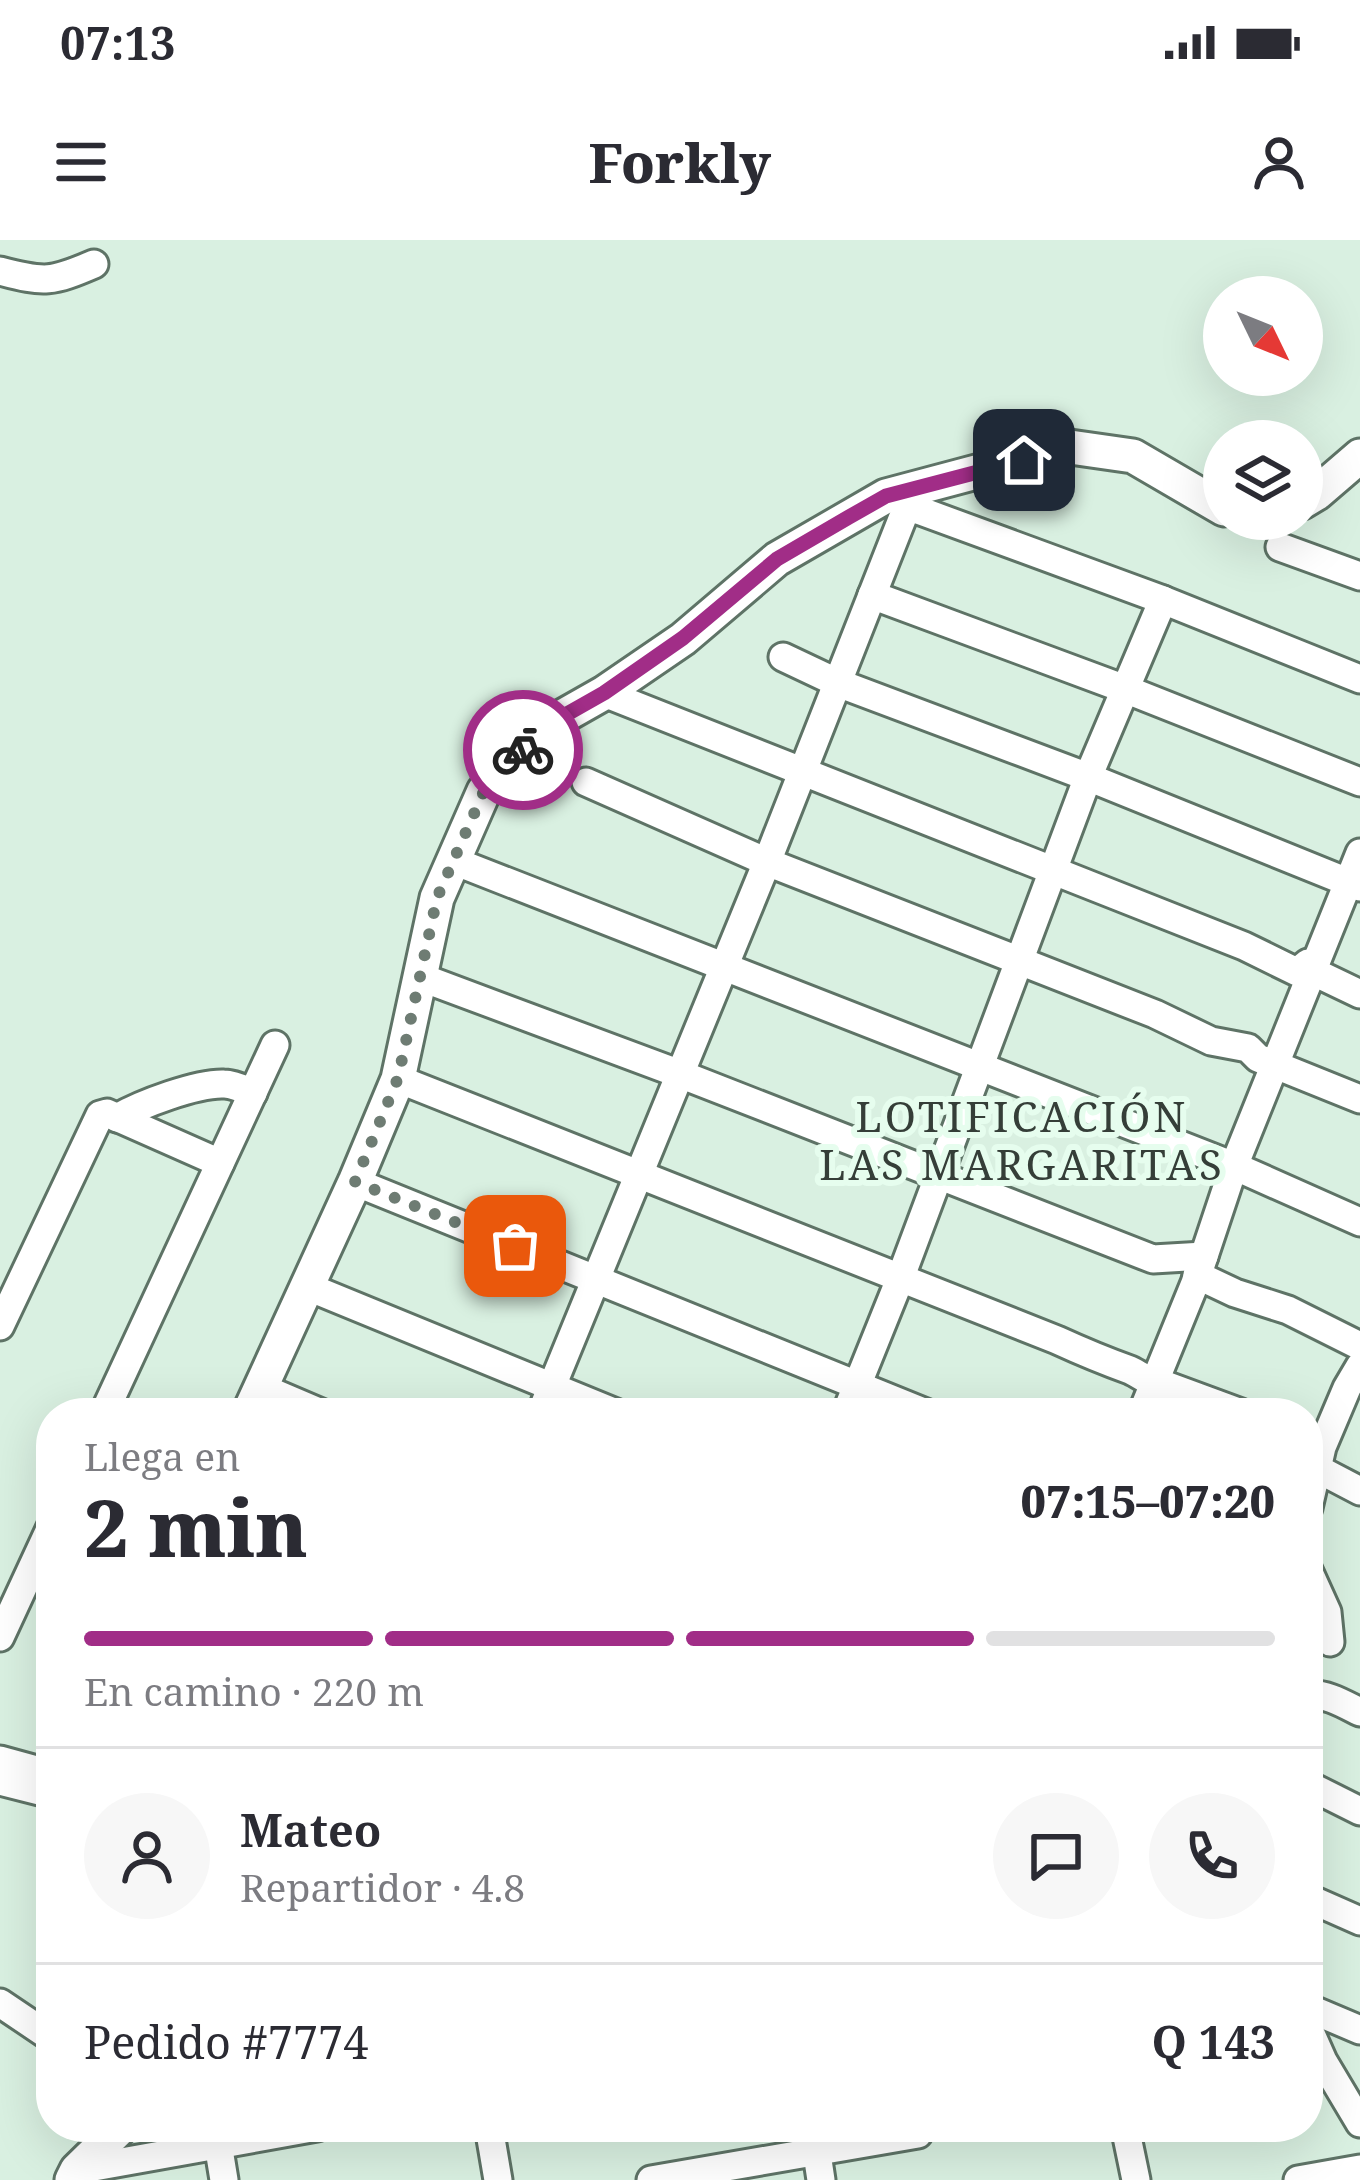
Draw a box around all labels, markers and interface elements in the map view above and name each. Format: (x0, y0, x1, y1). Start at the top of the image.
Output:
text: 07:13 (60, 12, 175, 73)
text: Forkly (589, 125, 771, 199)
icon: menu (48, 129, 114, 195)
icon: person (1246, 129, 1312, 195)
north arrow (1203, 276, 1323, 396)
map controls (1203, 276, 1323, 540)
pin (973, 409, 1075, 511)
button: layers (1203, 420, 1323, 540)
icon: home (991, 427, 1057, 493)
courier (463, 690, 583, 810)
icon: bike (490, 717, 556, 783)
district label: LOTIFICACIÓN LAS MARGARITAS (819, 1087, 1225, 1192)
pin (464, 1195, 566, 1297)
icon: bag (482, 1213, 548, 1279)
text: Llega en (84, 1429, 240, 1482)
text: 07:15–07:20 (1020, 1470, 1275, 1531)
text: 2 min (84, 1474, 308, 1580)
text: En camino · 220 m (84, 1664, 424, 1717)
button: person (84, 1793, 210, 1919)
button: chat (993, 1793, 1119, 1919)
button: phone (1149, 1793, 1275, 1919)
text: Mateo (240, 1799, 381, 1860)
text: Repartidor · 4.8 (240, 1860, 525, 1913)
text: Pedido #7774 (84, 2011, 368, 2072)
text: Q 143 (1152, 2011, 1275, 2072)

